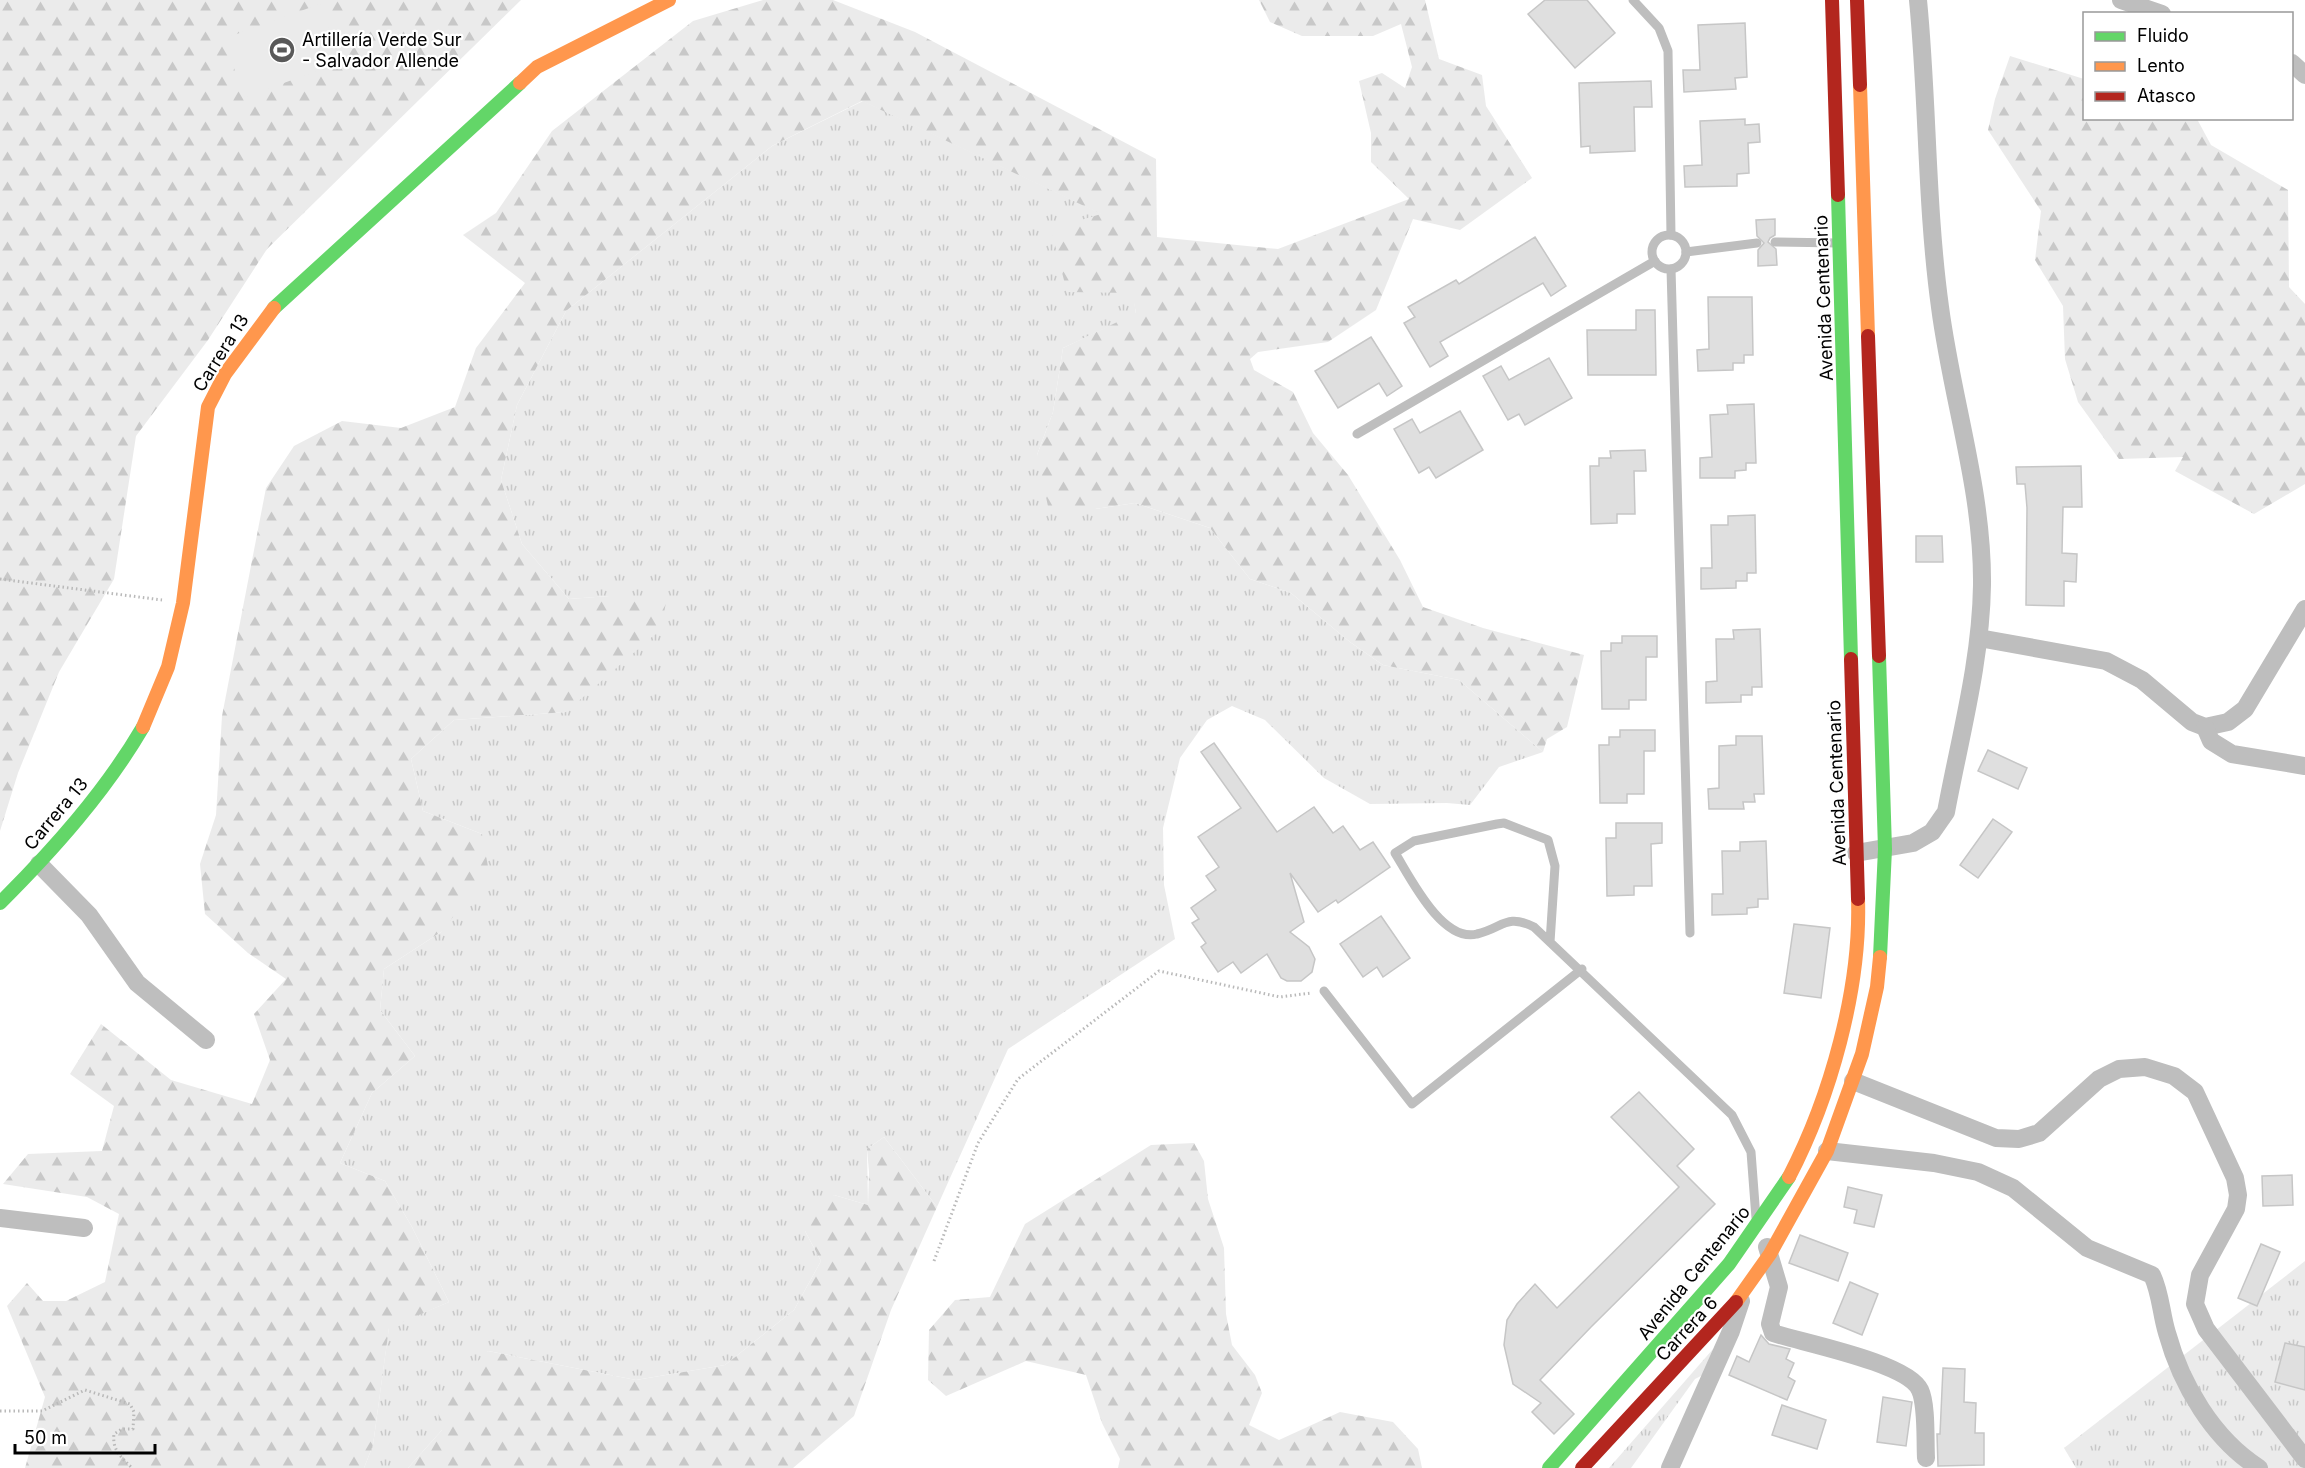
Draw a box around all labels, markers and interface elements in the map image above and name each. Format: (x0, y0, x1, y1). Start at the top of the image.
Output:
legend (2083, 12, 2293, 120)
text: Fluido (2137, 25, 2189, 46)
place label: Artillería Verde Sur - Salvador Allende (302, 29, 462, 71)
sports icon: Artillería Verde Sur - Salvador Allende (267, 35, 297, 65)
text: Lento (2137, 55, 2185, 76)
text: Atasco (2137, 85, 2196, 106)
street label: Avenida Centenario (1810, 215, 1837, 381)
street label: Carrera 13 (188, 310, 253, 395)
street label: Avenida Centenario (1823, 700, 1850, 866)
street label: Carrera 13 (19, 773, 92, 854)
street label: Avenida Centenario (1633, 1202, 1754, 1344)
street label: Carrera 6 (1652, 1292, 1722, 1365)
scale bar (15, 1417, 154, 1455)
text: 50 m (24, 1427, 67, 1448)

